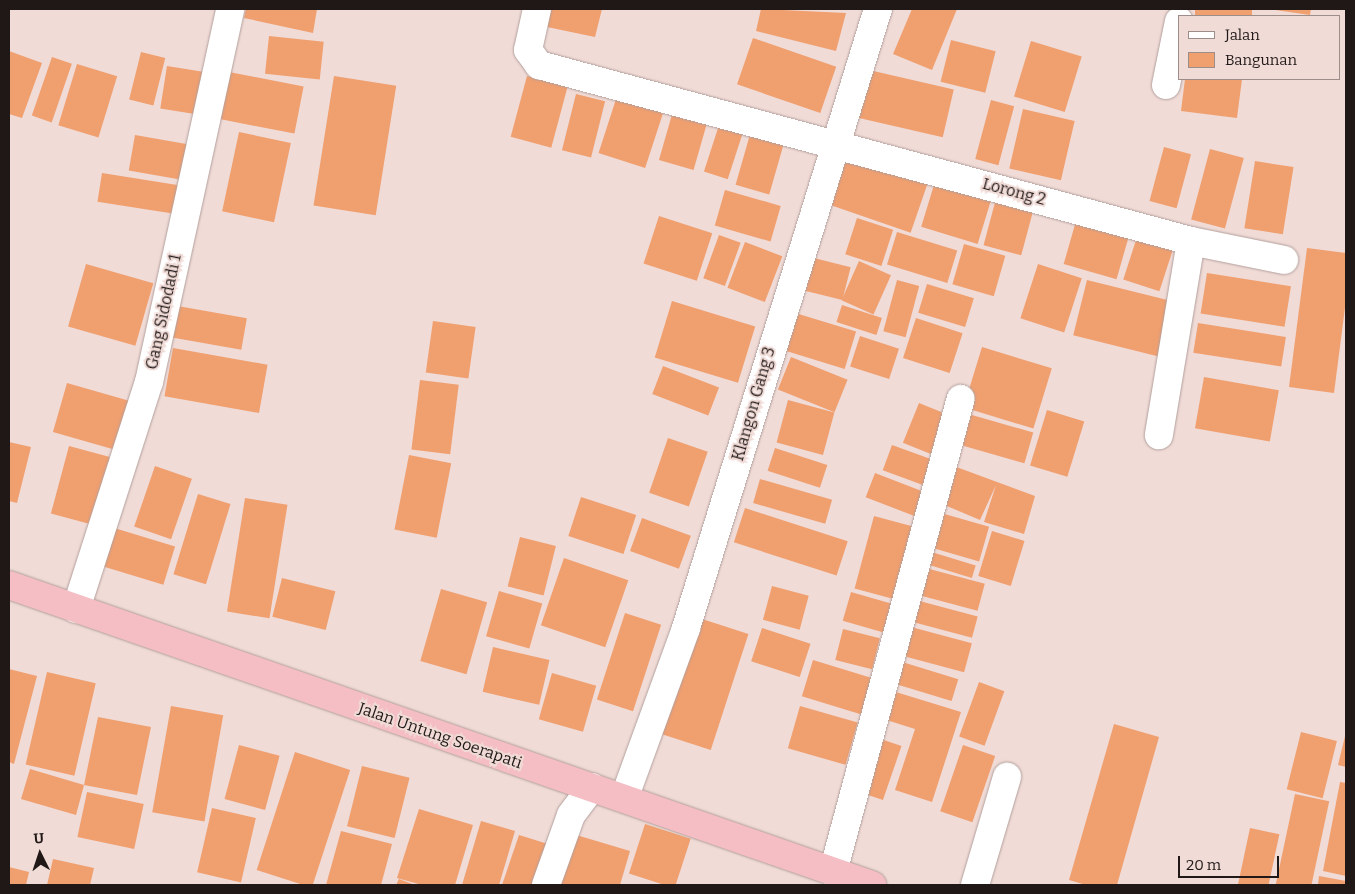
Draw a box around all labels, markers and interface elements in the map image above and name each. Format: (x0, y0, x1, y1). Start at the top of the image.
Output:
legend (1178, 15, 1340, 80)
text: Jalan (1225, 26, 1260, 44)
text: Bangunan (1225, 51, 1297, 69)
street label: Lorong 2 (980, 174, 1048, 210)
street label: Gang Sidodadi 1 (142, 253, 186, 371)
street label: Klangon Gang 3 (729, 345, 779, 463)
street label: Jalan Untung Soerapati (356, 699, 524, 773)
north arrow (15, 829, 65, 879)
text: U (33, 830, 45, 847)
scale bar (1180, 846, 1281, 878)
text: 20 m (1186, 856, 1221, 874)

